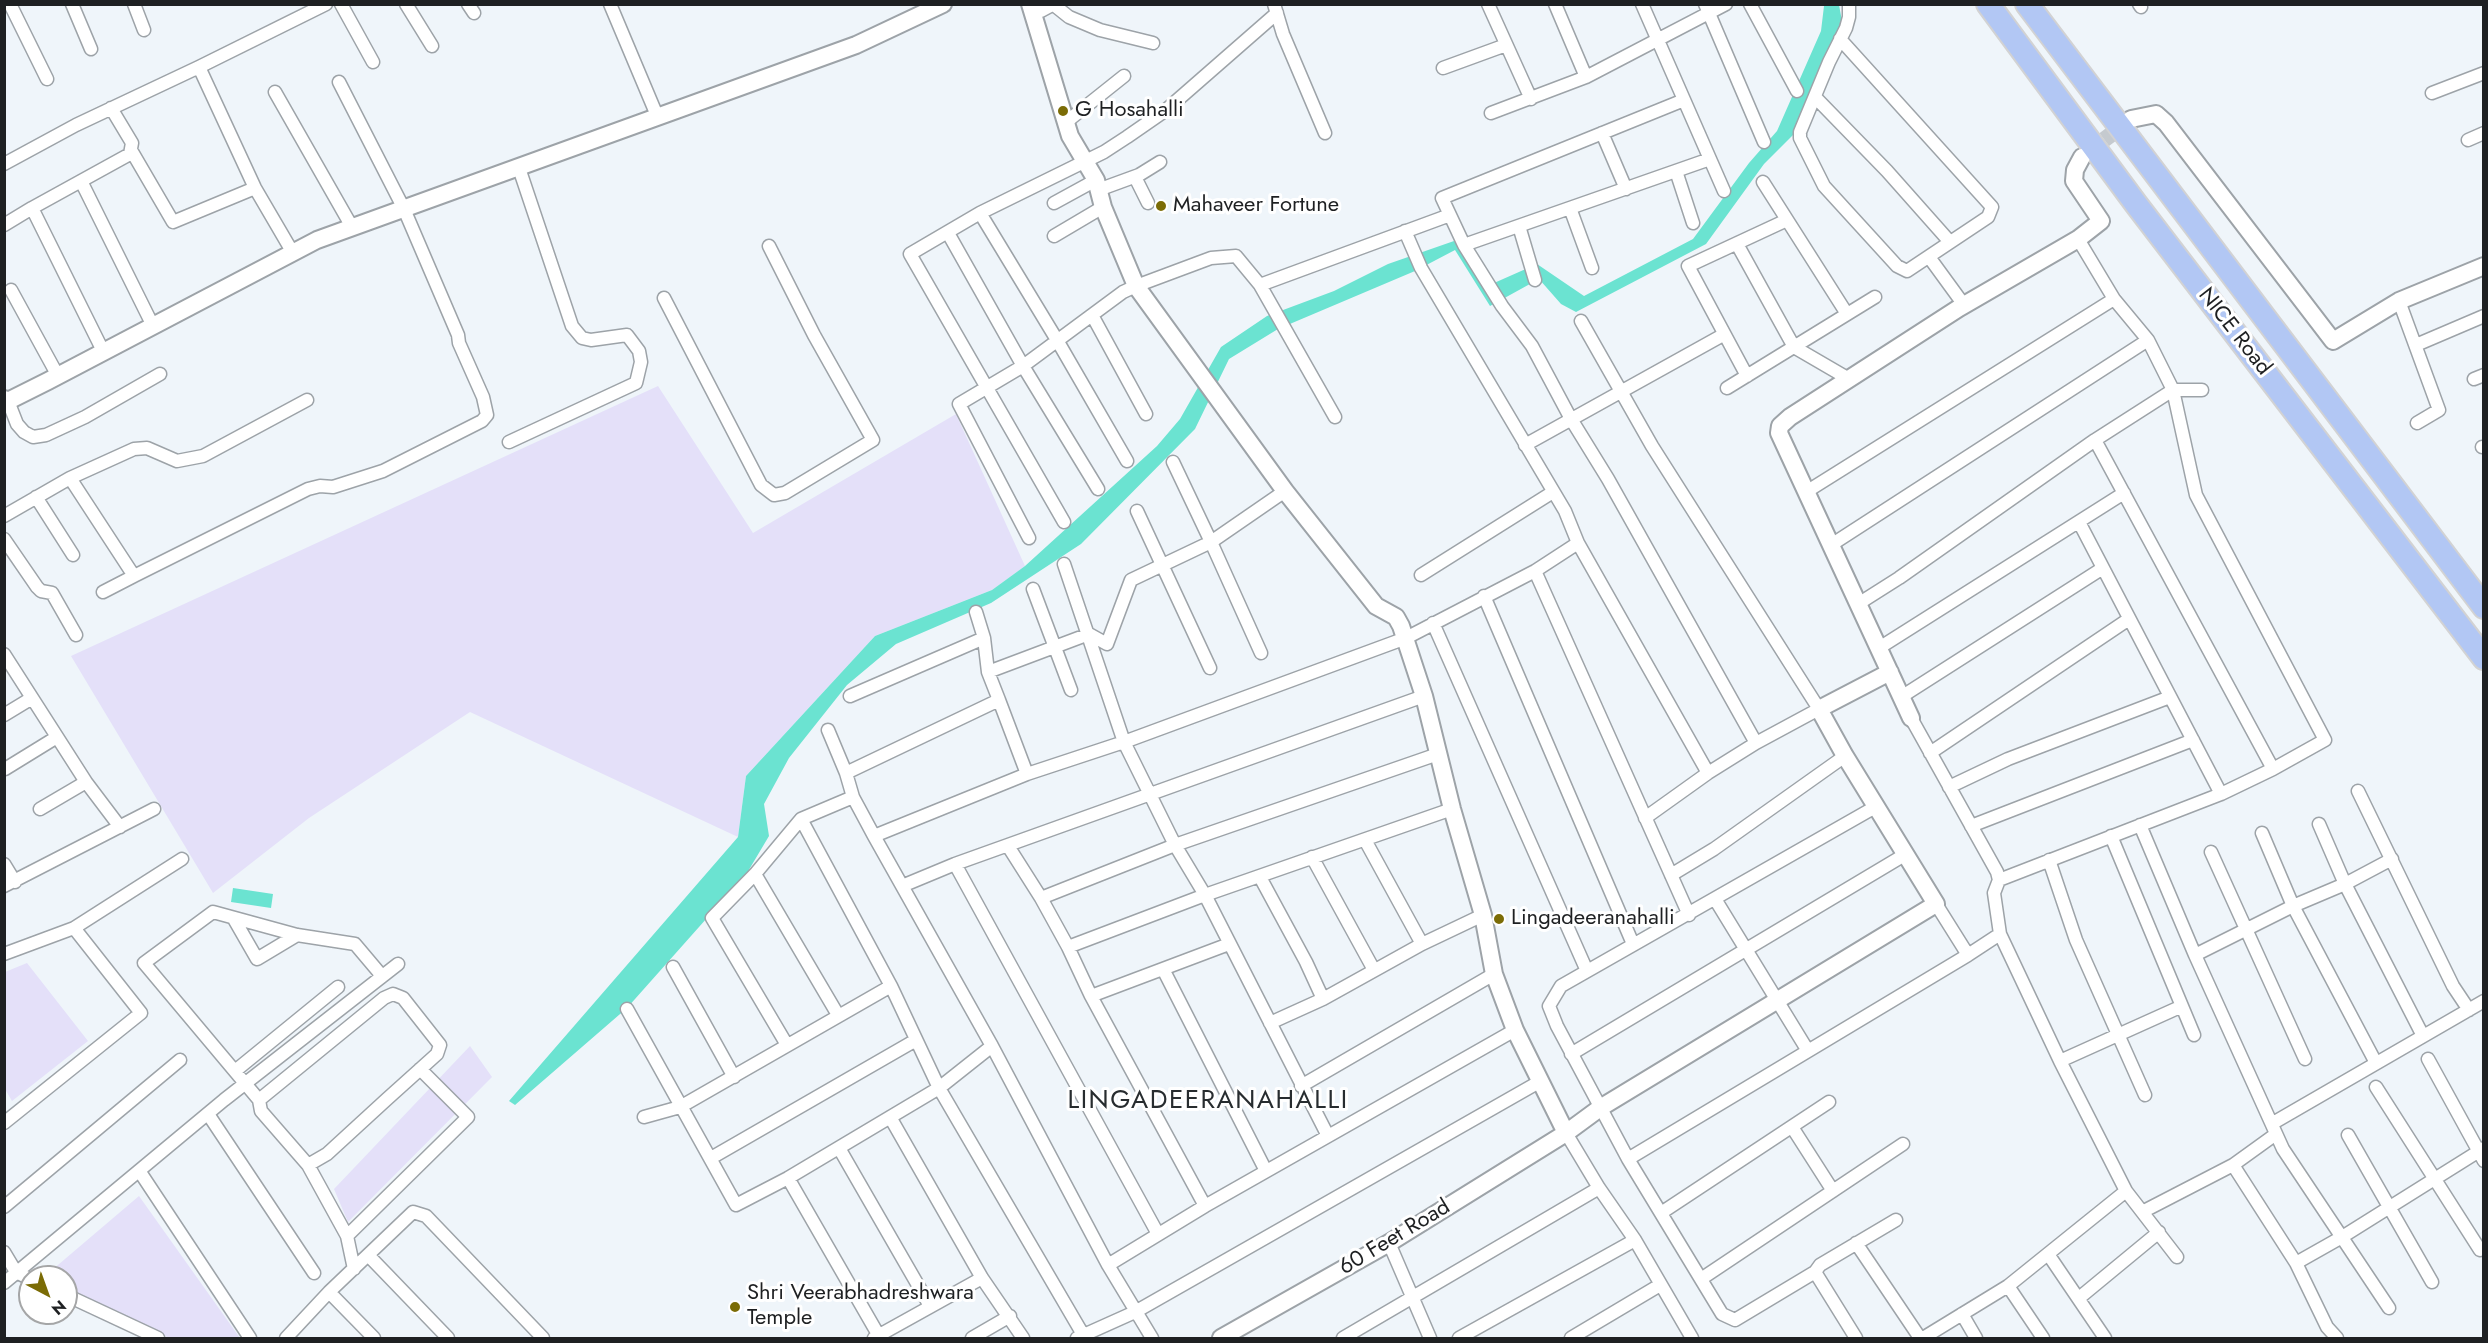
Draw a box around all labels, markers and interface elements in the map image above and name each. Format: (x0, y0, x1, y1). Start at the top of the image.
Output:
place label: G Hosahalli (1075, 98, 1184, 124)
marker: G Hosahalli (1056, 104, 1070, 118)
place label: Mahaveer Fortune (1173, 193, 1339, 219)
marker: Mahaveer Fortune (1154, 199, 1168, 213)
street label: NICE Road (2192, 283, 2276, 381)
place label: Lingadeeranahalli (1511, 906, 1675, 932)
marker: Lingadeeranahalli (1492, 912, 1506, 926)
district label: LINGADEERANAHALLI (1067, 1086, 1349, 1118)
street label: 60 Feet Road (1335, 1195, 1455, 1281)
north arrow (18, 1265, 78, 1325)
place label: Shri Veerabhadreshwara Temple (747, 1281, 974, 1332)
text: N (46, 1295, 71, 1320)
marker: Shri Veerabhadreshwara Temple (728, 1300, 742, 1314)

